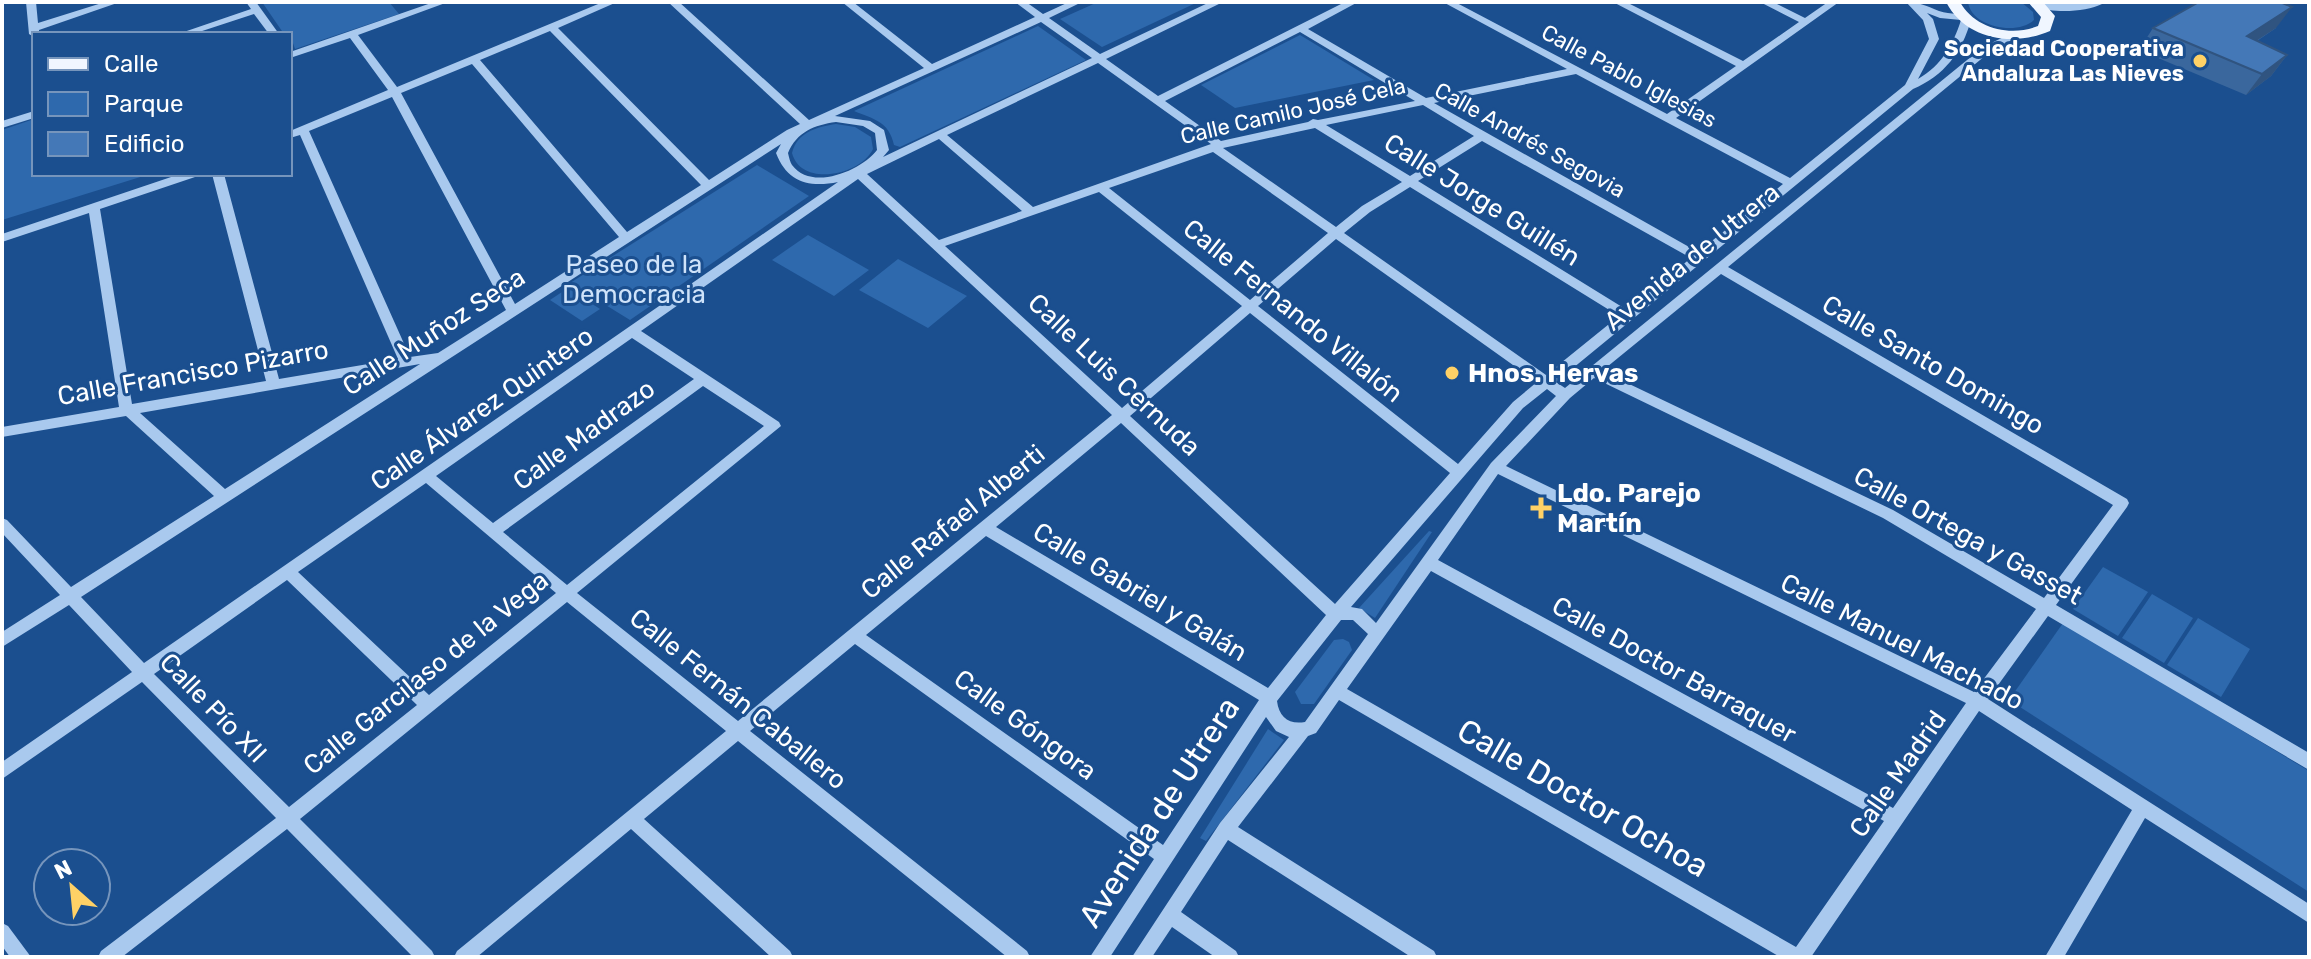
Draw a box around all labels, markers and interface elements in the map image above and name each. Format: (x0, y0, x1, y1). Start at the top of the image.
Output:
street label: Calle Pablo Iglesias (1537, 18, 1721, 134)
legend (32, 32, 292, 176)
place label: Sociedad Cooperativa Andaluza Las Nieves (1944, 35, 2184, 87)
text: Calle (104, 50, 158, 78)
marker: Sociedad Cooperativa Andaluza Las Nieves (2191, 52, 2209, 70)
street label: Calle Camilo José Cela (1178, 72, 1408, 150)
street label: Calle Andrés Segovia (1430, 76, 1630, 204)
text: Parque (104, 90, 183, 118)
street label: Calle Jorge Guillén (1378, 127, 1586, 273)
text: Edificio (104, 130, 185, 158)
street label: Avenida de Utrera (1598, 177, 1786, 337)
street label: Calle Fernando Villalón (1177, 213, 1409, 409)
park label: Paseo de la Democracia (562, 249, 706, 310)
street label: Calle Muñoz Seca (337, 262, 531, 402)
street label: Calle Luis Cernuda (1022, 287, 1206, 463)
street label: Calle Santo Domingo (1816, 289, 2050, 441)
street label: Calle Álvarez Quintero (365, 320, 599, 498)
street label: Calle Francisco Pizarro (55, 334, 331, 412)
place label: Hnos. Hervas (1468, 358, 1639, 389)
marker: Hnos. Hervas (1443, 364, 1461, 382)
street label: Calle Madrazo (507, 373, 661, 497)
street label: Calle Rafael Alberti (855, 438, 1051, 606)
street label: Calle Ortega y Gasset (1848, 460, 2088, 612)
place label: Ldo. Parejo Martín (1557, 478, 1701, 539)
marker: Ldo. Parejo Martín (1532, 499, 1550, 517)
street label: Calle Gabriel y Galán (1027, 516, 1253, 668)
street label: Calle Garcilaso de la Vega (297, 565, 555, 781)
street label: Calle Manuel Machado (1775, 567, 2029, 717)
street label: Calle Doctor Barraquer (1546, 590, 1802, 750)
street label: Calle Fernán Caballero (623, 602, 853, 796)
street label: Calle Pío XII (153, 647, 273, 769)
street label: Calle Góngora (948, 663, 1102, 787)
street label: Avenida de Utrera (1071, 690, 1247, 934)
street label: Calle Madrid (1843, 705, 1953, 843)
street label: Calle Doctor Ochoa (1451, 711, 1715, 885)
north arrow (32, 847, 112, 927)
text: N (50, 854, 76, 885)

